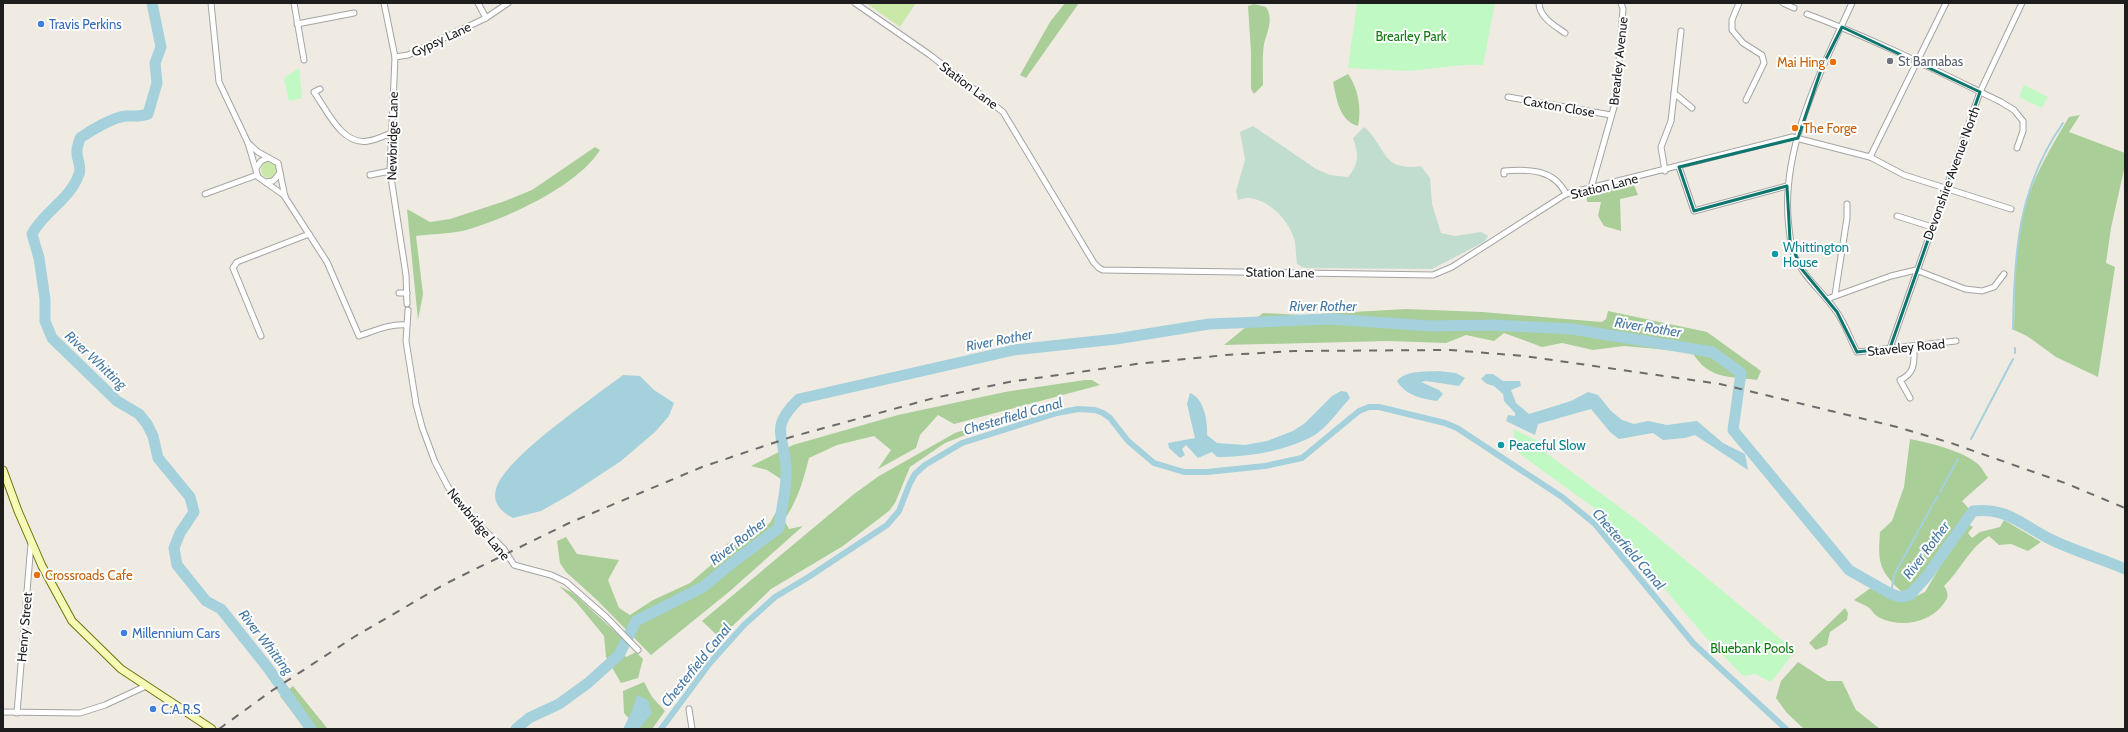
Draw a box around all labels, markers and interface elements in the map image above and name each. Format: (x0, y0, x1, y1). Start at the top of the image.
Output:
place label: Travis Perkins (49, 16, 122, 32)
street label: Brearley Avenue (1605, 16, 1631, 106)
street label: Gypsy Lane (409, 18, 474, 60)
marker: Travis Perkins (36, 19, 46, 29)
park label: Brearley Park (1375, 28, 1447, 44)
place label: St Barnabas (1898, 53, 1964, 69)
place label: Mai Hing (1777, 54, 1826, 70)
marker: St Barnabas (1885, 56, 1895, 66)
marker: Mai Hing (1828, 57, 1838, 67)
street label: Station Lane (937, 58, 1002, 112)
street label: Newbridge Lane (383, 91, 401, 181)
street label: Caxton Close (1522, 92, 1596, 120)
street label: Devonshire Avenue North (1919, 104, 1983, 242)
place label: The Forge (1803, 120, 1857, 136)
marker: The Forge (1790, 123, 1800, 133)
street label: Station Lane (1569, 170, 1640, 202)
place label: Whittington House (1783, 239, 1849, 270)
marker: Whittington House (1770, 249, 1780, 259)
street label: Station Lane (1245, 263, 1315, 281)
water label: River Rother (1289, 297, 1357, 315)
water label: River Rother (1613, 313, 1683, 341)
water label: River Rother (964, 325, 1034, 355)
water label: River Whitting (61, 327, 131, 394)
street label: Staveley Road (1866, 335, 1946, 359)
water label: Chesterfield Canal (961, 393, 1065, 439)
place label: Peaceful Slow (1509, 437, 1586, 453)
marker: Peaceful Slow (1496, 440, 1506, 450)
street label: Newbridge Lane (444, 485, 514, 564)
water label: Chesterfield Canal (1589, 505, 1670, 594)
water label: River Rother (706, 513, 771, 569)
water label: River Rother (1899, 517, 1954, 582)
place label: Crossroads Cafe (45, 567, 133, 583)
marker: Crossroads Cafe (32, 570, 42, 580)
street label: Henry Street (13, 591, 35, 663)
water label: River Whitting (235, 606, 297, 679)
water label: Chesterfield Canal (657, 619, 736, 710)
place label: Millennium Cars (132, 625, 221, 641)
marker: Millennium Cars (119, 628, 129, 638)
park label: Bluebank Pools (1710, 640, 1794, 656)
place label: C.A.R.S (161, 701, 201, 717)
marker: C.A.R.S (148, 704, 158, 714)

